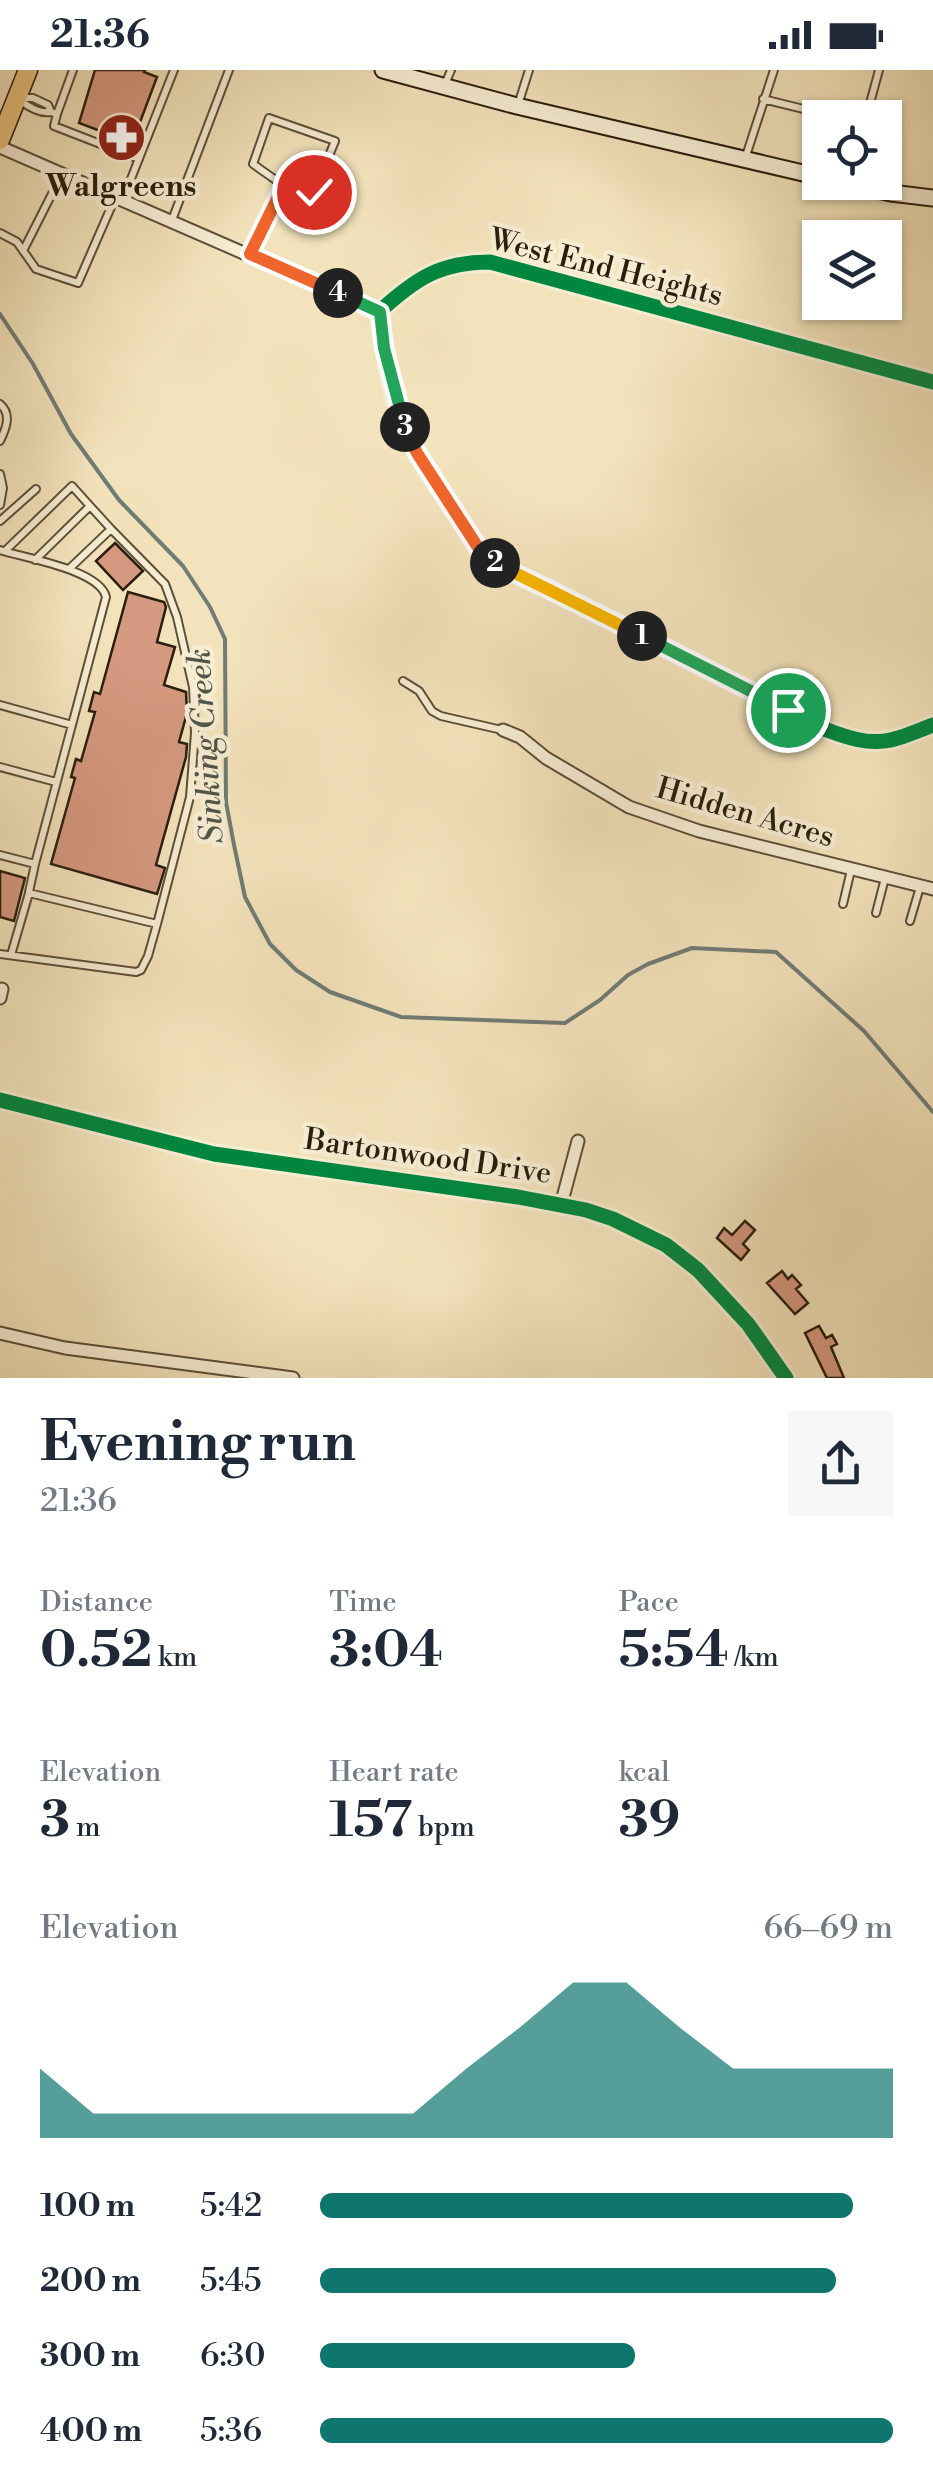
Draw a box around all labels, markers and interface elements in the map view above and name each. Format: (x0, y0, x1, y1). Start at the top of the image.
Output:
text: 21:36 (50, 12, 150, 59)
map controls (802, 100, 902, 320)
button: locate (802, 100, 902, 200)
pharmacy icon: Walgreens (95, 112, 147, 164)
pin (272, 150, 357, 235)
icon: check (287, 165, 342, 220)
place label: Walgreens (45, 168, 197, 206)
street label: West End Heights (485, 220, 726, 315)
button: layers (802, 220, 902, 320)
pin: 4 (313, 268, 363, 318)
text: 4 (329, 275, 347, 310)
pin: 3 (380, 402, 430, 452)
text: 3 (397, 409, 413, 444)
pin: 2 (470, 538, 520, 588)
text: 2 (486, 545, 504, 580)
pin: 1 (617, 611, 667, 661)
text: 1 (635, 618, 649, 653)
water label: Sinking Creek (179, 647, 233, 845)
pin (746, 668, 831, 753)
icon: arrive (761, 683, 816, 738)
street label: Hidden Acres (652, 769, 838, 857)
street label: Bartonwood Drive (301, 1121, 554, 1193)
text: Evening run (40, 1409, 356, 1478)
button: share (788, 1411, 893, 1516)
text: 21:36 (40, 1481, 117, 1521)
text: Distance (40, 1585, 153, 1620)
text: Time (329, 1585, 397, 1620)
text: Pace (619, 1585, 679, 1620)
text: 0.52 (40, 1620, 152, 1682)
text: 3:04 (329, 1620, 443, 1682)
text: 5:54 (619, 1620, 729, 1682)
text: km (152, 1640, 197, 1675)
text: /km (729, 1640, 779, 1675)
text: Elevation (40, 1755, 161, 1790)
text: Heart rate (329, 1755, 459, 1790)
text: kcal (619, 1755, 669, 1790)
text: 3 (40, 1790, 70, 1852)
text: 157 (329, 1790, 412, 1852)
text: 39 (619, 1790, 680, 1852)
text: m (70, 1810, 100, 1845)
text: bpm (412, 1810, 475, 1845)
text: Elevation (40, 1908, 179, 1948)
text: 66–69 m (764, 1908, 893, 1948)
text: 100 m (40, 2186, 135, 2226)
text: 5:42 (200, 2186, 262, 2226)
text: 200 m (40, 2261, 141, 2301)
text: 5:45 (200, 2261, 262, 2301)
text: 300 m (40, 2336, 140, 2376)
text: 6:30 (200, 2336, 266, 2376)
text: 400 m (40, 2411, 142, 2451)
text: 5:36 (200, 2411, 262, 2451)

